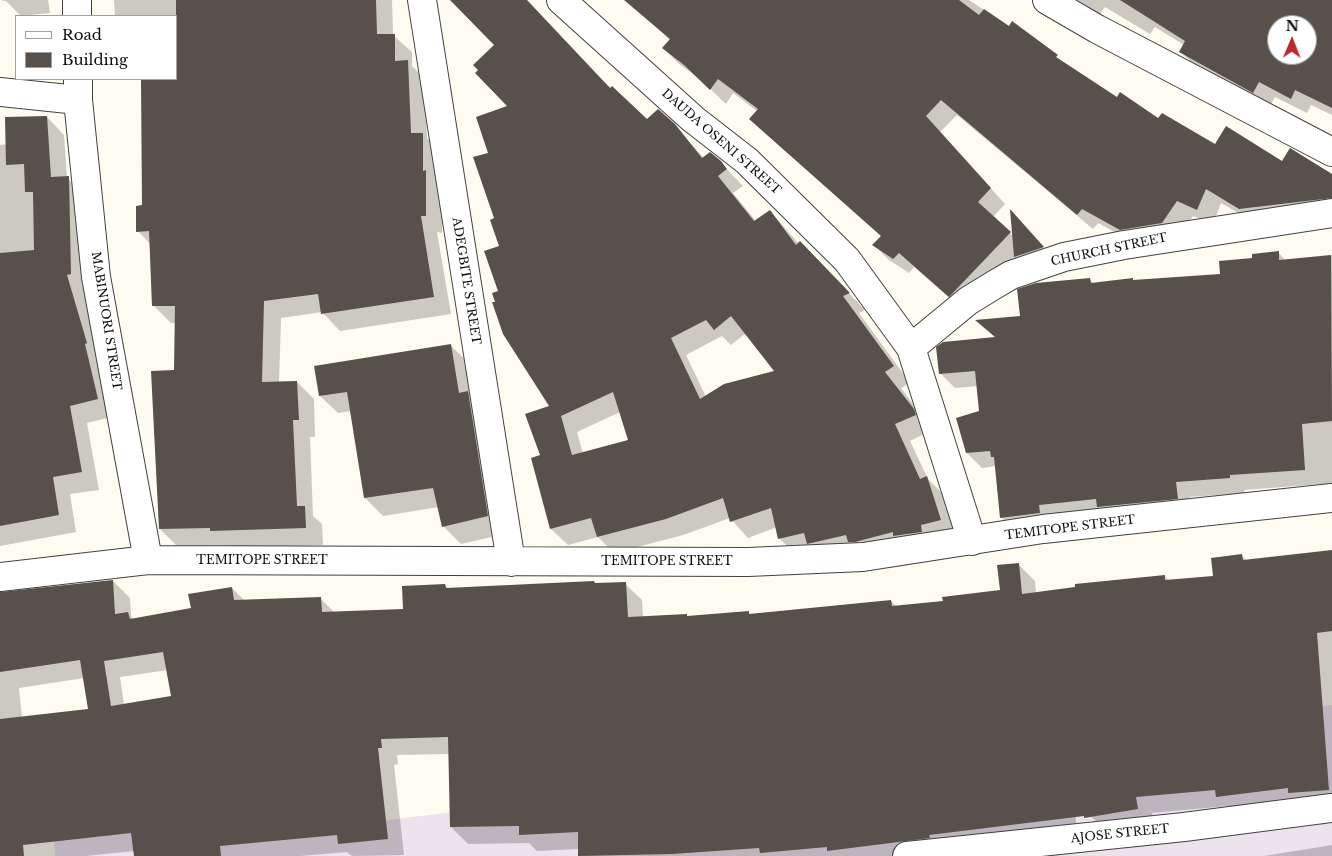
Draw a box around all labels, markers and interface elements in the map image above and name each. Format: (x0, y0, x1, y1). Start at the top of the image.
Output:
legend (15, 15, 178, 80)
north arrow (1267, 15, 1317, 65)
text: N (1285, 17, 1299, 35)
text: Road (62, 25, 102, 44)
text: Building (62, 50, 128, 69)
street label: DAUDA OSENI STREET (658, 86, 784, 198)
street label: ADEGBITE STREET (449, 216, 483, 346)
street label: CHURCH STREET (1050, 231, 1168, 269)
street label: MABINUORI STREET (88, 251, 124, 391)
street label: TEMITOPE STREET (1004, 513, 1136, 543)
street label: TEMITOPE STREET (196, 554, 328, 568)
street label: TEMITOPE STREET (601, 555, 733, 569)
street label: AJOSE STREET (1070, 822, 1170, 846)

